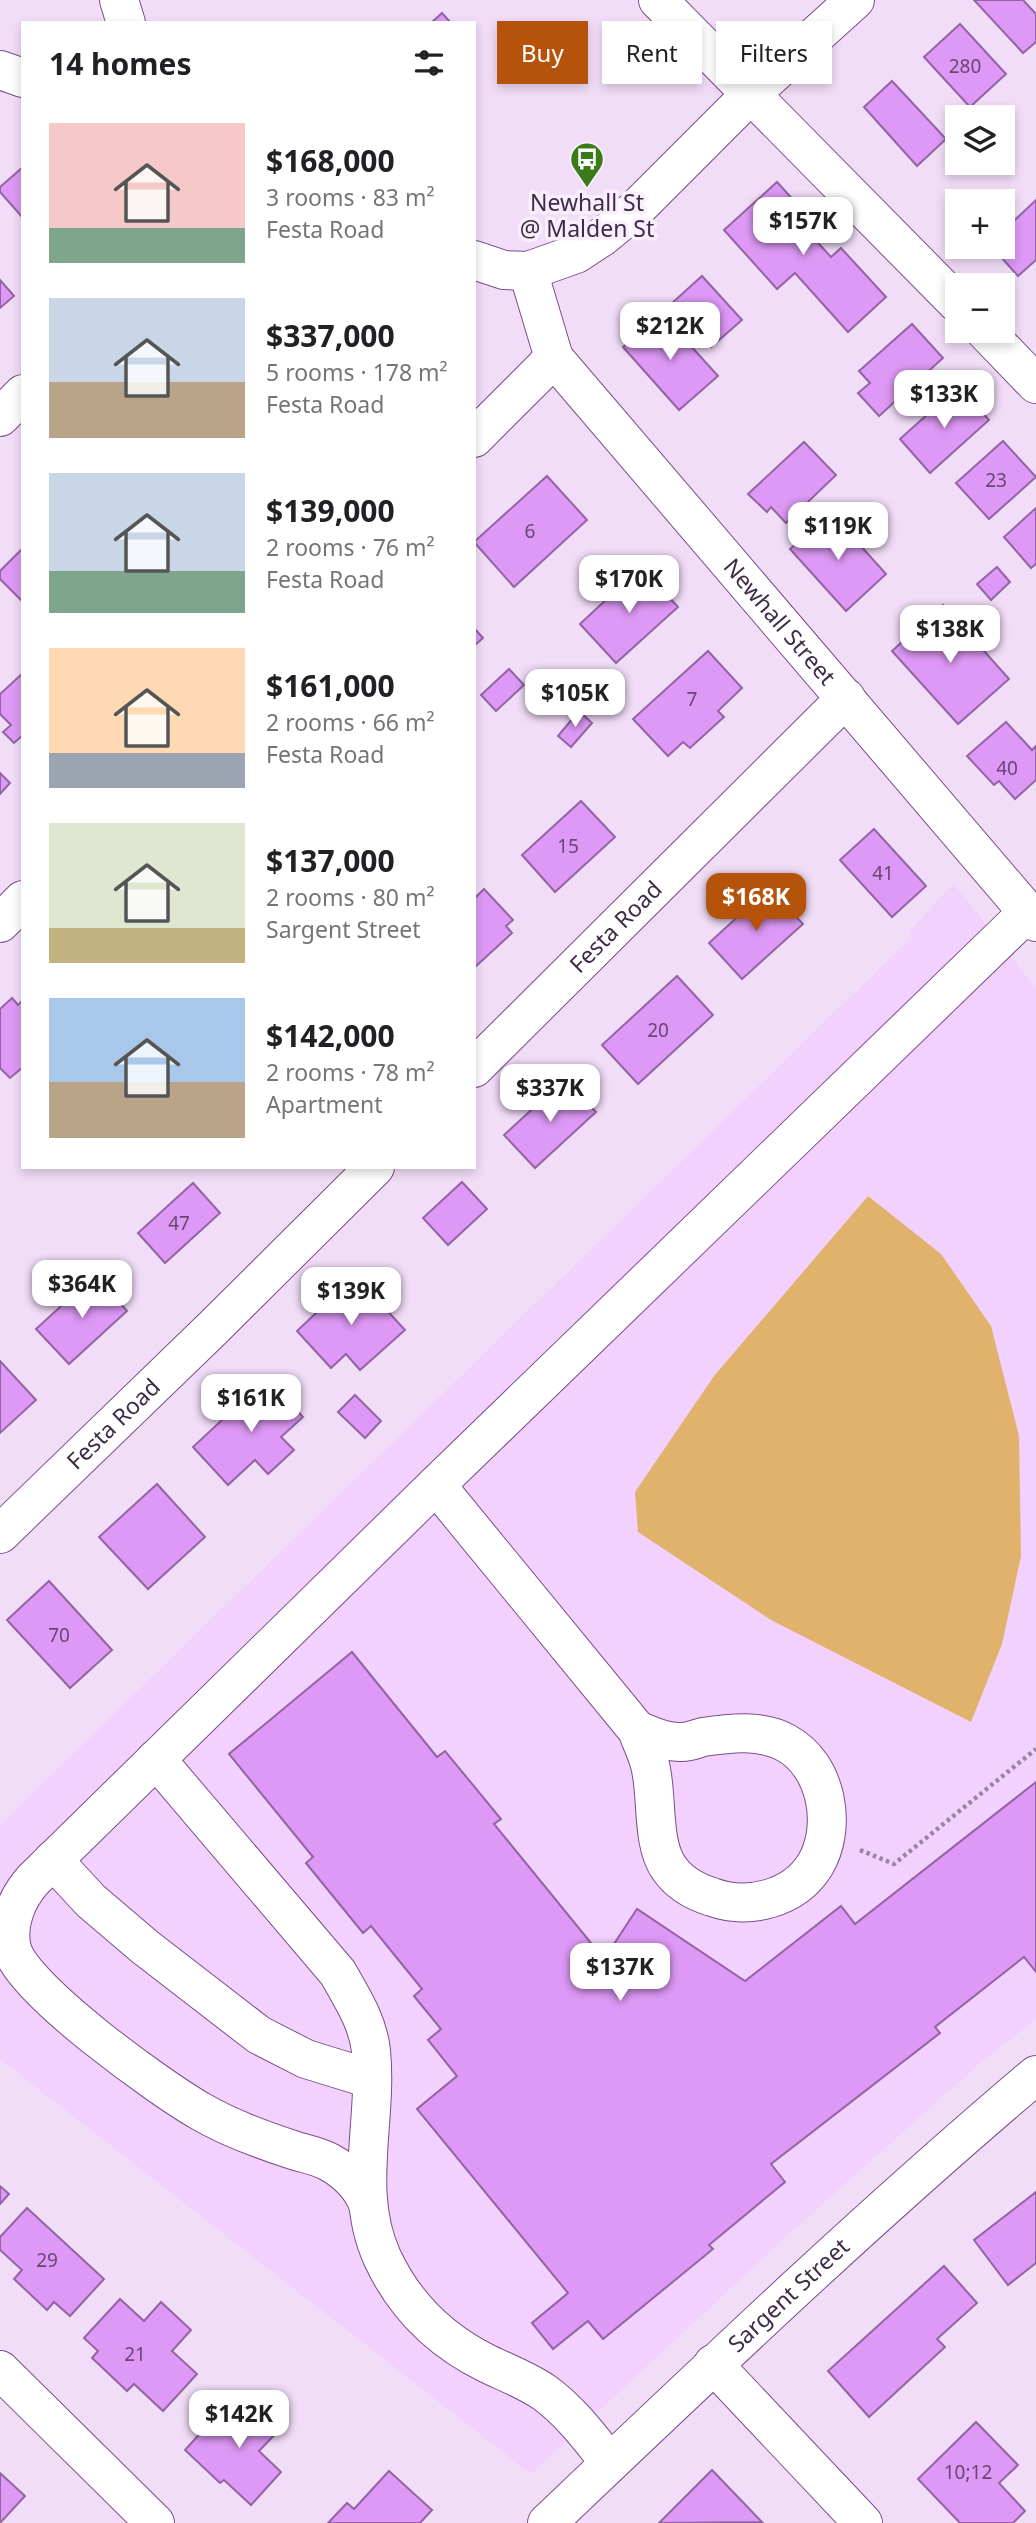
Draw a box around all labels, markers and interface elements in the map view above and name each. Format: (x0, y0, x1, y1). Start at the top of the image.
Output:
chip: Buy (497, 21, 588, 84)
chip: Rent (602, 21, 702, 84)
chip: Filters (716, 21, 832, 84)
text: 14 homes (49, 43, 192, 84)
icon: filters (410, 44, 448, 82)
house number: 280 (949, 53, 981, 79)
map controls (945, 105, 1015, 343)
button: layers (945, 105, 1015, 175)
text: $168,000 (266, 140, 395, 181)
bus stop icon: Newhall St @ Malden St (568, 140, 606, 189)
icon: home (105, 151, 189, 235)
text: 3 rooms · 83 m² (266, 181, 435, 213)
place label: Newhall St @ Malden St (520, 186, 654, 244)
button: + (945, 189, 1015, 259)
pin: $157K (754, 198, 852, 257)
text: $157K (769, 204, 837, 236)
text: Festa Road (266, 213, 384, 245)
button: − (945, 273, 1015, 343)
pin: $212K (621, 302, 719, 362)
text: $212K (636, 309, 704, 341)
text: $337,000 (266, 315, 395, 356)
icon: home (105, 326, 189, 410)
text: 5 rooms · 178 m² (266, 356, 448, 388)
pin: $133K (895, 370, 993, 430)
text: $133K (910, 377, 978, 409)
text: Festa Road (266, 388, 384, 420)
house number: 23 (985, 467, 1007, 493)
text: $139,000 (266, 490, 395, 531)
icon: home (105, 501, 189, 585)
pin: $119K (789, 503, 887, 562)
text: $119K (804, 509, 872, 541)
house number: 6 (525, 518, 535, 544)
text: 2 rooms · 76 m² (266, 531, 435, 563)
street label: Newhall Street (717, 551, 844, 691)
pin: $170K (580, 556, 678, 615)
text: $170K (595, 562, 663, 594)
text: Festa Road (266, 563, 384, 595)
pin: $138K (901, 606, 999, 665)
text: $138K (916, 612, 984, 644)
text: $161,000 (266, 665, 395, 706)
pin: $105K (526, 670, 624, 729)
icon: home (105, 676, 189, 760)
text: $105K (541, 676, 609, 708)
house number: 7 (687, 686, 697, 712)
text: 2 rooms · 66 m² (266, 706, 435, 738)
text: Festa Road (266, 738, 384, 770)
house number: 40 (996, 755, 1018, 781)
house number: 15 (557, 833, 579, 859)
text: $137,000 (266, 840, 395, 881)
icon: home (105, 851, 189, 935)
house number: 41 (872, 860, 894, 886)
street label: Festa Road (562, 873, 668, 979)
pin: $168K (707, 874, 805, 933)
text: $168K (722, 880, 790, 912)
text: 2 rooms · 80 m² (266, 881, 435, 913)
text: Sargent Street (266, 913, 421, 945)
text: $142,000 (266, 1015, 395, 1056)
house number: 20 (647, 1017, 669, 1043)
icon: home (105, 1026, 189, 1110)
text: 2 rooms · 78 m² (266, 1056, 435, 1088)
pin: $337K (501, 1064, 599, 1124)
text: $337K (516, 1071, 584, 1103)
text: Apartment (266, 1088, 383, 1120)
house number: 47 (168, 1210, 190, 1236)
pin: $364K (33, 1260, 131, 1320)
text: $364K (48, 1267, 116, 1299)
pin: $139K (302, 1268, 400, 1327)
text: $139K (317, 1274, 385, 1306)
street label: Festa Road (59, 1371, 167, 1476)
pin: $161K (202, 1374, 300, 1434)
text: $161K (217, 1381, 285, 1413)
house number: 70 (48, 1622, 70, 1648)
pin: $137K (571, 1944, 669, 2003)
text: $137K (586, 1950, 654, 1982)
street label: Sargent Street (720, 2230, 856, 2359)
house number: 29 (36, 2247, 58, 2273)
house number: 21 (124, 2341, 146, 2367)
pin: $142K (190, 2390, 288, 2450)
text: $142K (205, 2397, 273, 2429)
house number: 10;12 (944, 2459, 992, 2485)

